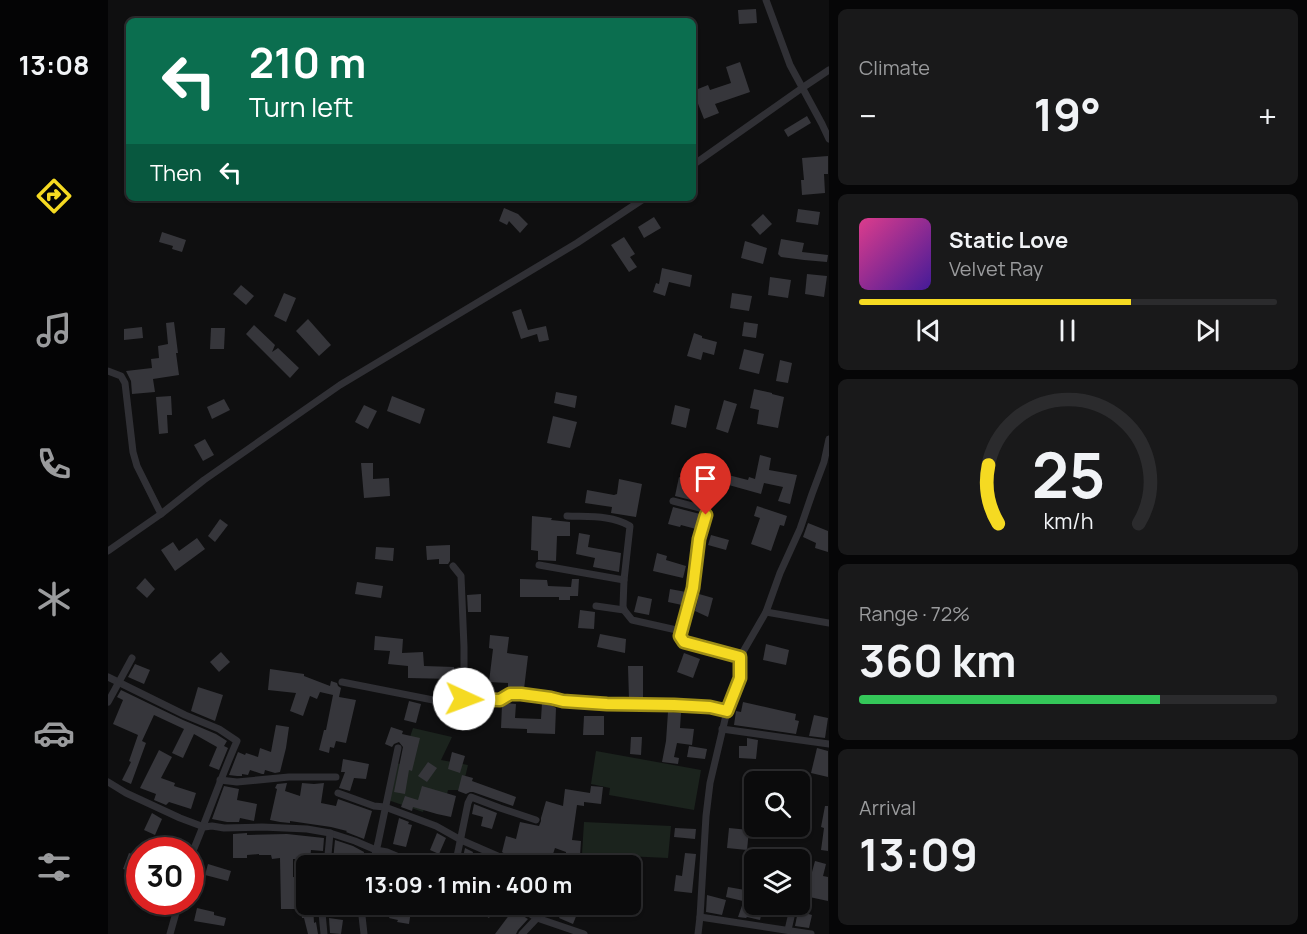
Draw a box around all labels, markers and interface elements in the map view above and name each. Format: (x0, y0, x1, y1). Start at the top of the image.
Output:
text: 210 m (249, 33, 366, 91)
icon: left (150, 42, 228, 120)
text: 13:08 (18, 46, 90, 83)
text: Climate (859, 54, 930, 81)
text: 19° (1033, 83, 1101, 145)
text: Turn left (249, 88, 353, 125)
text: − (859, 93, 877, 138)
text: + (1258, 93, 1277, 138)
icon: left (214, 156, 247, 189)
text: Then (150, 158, 202, 188)
icon: directions (33, 175, 75, 217)
text: Static Love (949, 225, 1068, 255)
text: Velvet Ray (949, 255, 1043, 282)
icon: music (33, 309, 75, 351)
icon: previous (912, 314, 945, 347)
icon: pause (1051, 314, 1084, 347)
icon: next (1191, 314, 1224, 347)
text: 25 (1031, 431, 1105, 517)
icon: phone (33, 443, 75, 485)
pin (680, 453, 731, 515)
icon: arrive (689, 462, 722, 495)
text: km/h (1043, 506, 1093, 535)
icon: climate (33, 578, 75, 620)
text: Range · 72% (859, 600, 970, 627)
text: 360 km (859, 629, 1016, 691)
position arrow (432, 667, 496, 731)
icon: car (33, 712, 75, 754)
map controls (744, 771, 810, 915)
button: search (744, 771, 810, 837)
text: Arrival (859, 794, 916, 821)
text: 13:09 (859, 823, 978, 885)
speed limit sign: 30 (126, 837, 204, 915)
icon: filters (33, 846, 75, 888)
button: layers (744, 849, 810, 915)
text: 13:09 · 1 min · 400 m (365, 870, 572, 900)

